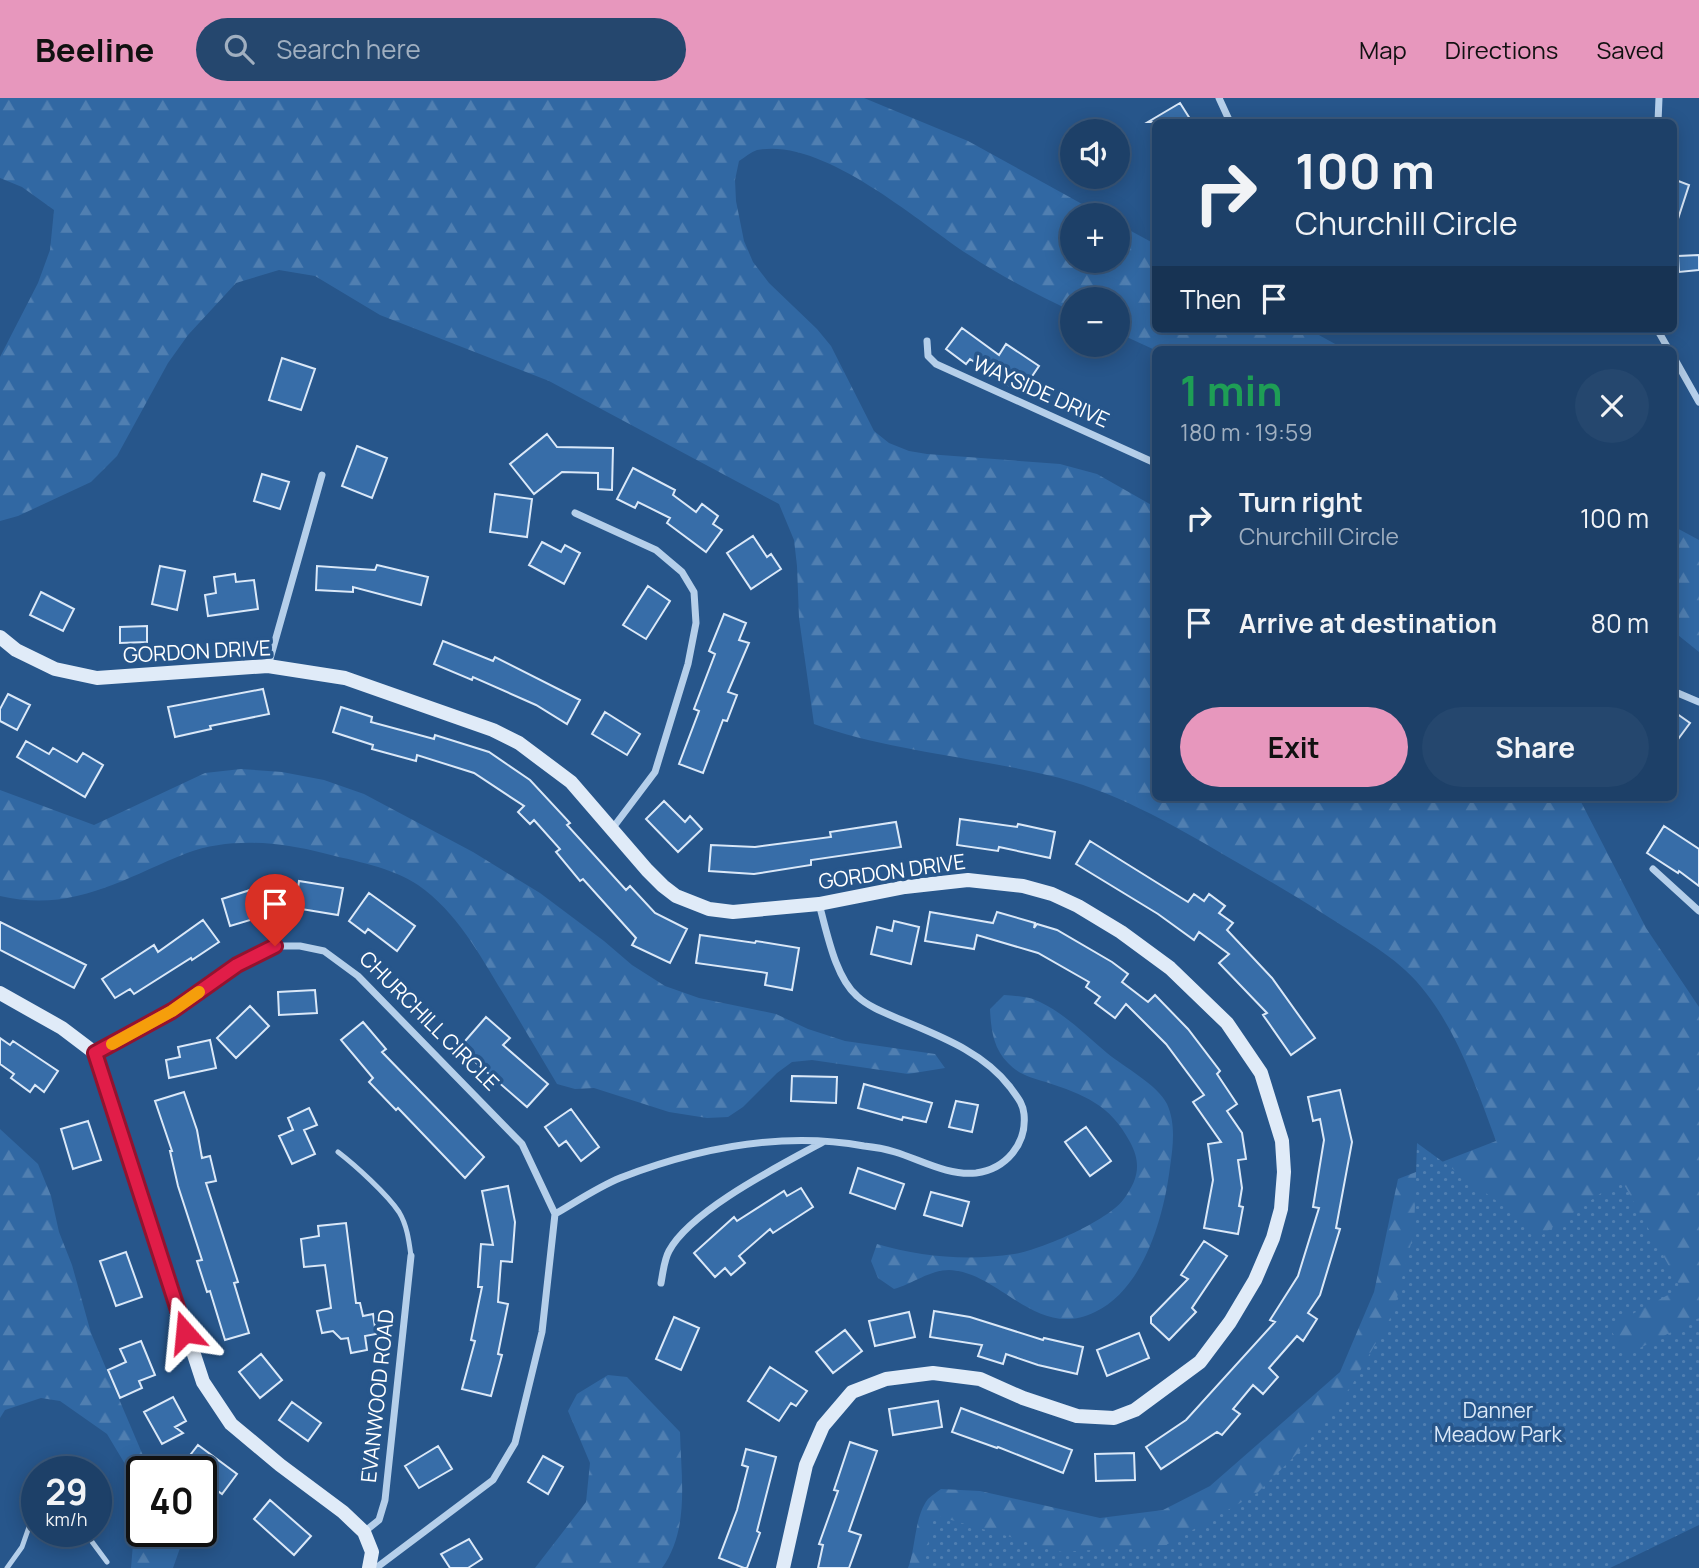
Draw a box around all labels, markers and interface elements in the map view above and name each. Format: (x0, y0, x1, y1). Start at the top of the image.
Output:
search box (196, 18, 686, 81)
text: Beeline (35, 27, 154, 72)
icon: search (220, 30, 258, 68)
text: Search here (276, 31, 421, 67)
text: Map (1359, 33, 1407, 66)
text: Directions (1445, 33, 1558, 66)
text: Saved (1596, 33, 1664, 66)
map controls (1060, 119, 1130, 357)
button: sound (1060, 119, 1130, 189)
text: 100 m (1295, 137, 1435, 204)
icon: right (1180, 147, 1271, 238)
text: Churchill Circle (1295, 201, 1518, 245)
button: + (1060, 203, 1130, 273)
icon: arrive (1255, 280, 1293, 318)
text: Then (1180, 281, 1241, 317)
button: − (1060, 287, 1130, 357)
street label: WAYSIDE DRIVE (969, 349, 1114, 434)
text: 1 min (1180, 361, 1283, 419)
button: close (1575, 369, 1649, 443)
text: 180 m · 19:59 (1180, 416, 1313, 448)
text: Turn right (1239, 484, 1363, 520)
icon: right (1180, 499, 1218, 537)
text: 100 m (1580, 500, 1649, 536)
text: Churchill Circle (1239, 520, 1399, 552)
icon: arrive (1180, 604, 1218, 642)
text: Arrive at destination (1239, 605, 1497, 641)
text: 80 m (1591, 605, 1649, 641)
street label: GORDON DRIVE (122, 633, 272, 669)
button: Exit (1180, 707, 1408, 787)
button: Share (1422, 707, 1649, 787)
street label: GORDON DRIVE (817, 847, 967, 895)
pin (245, 874, 305, 946)
icon: arrive (256, 885, 294, 923)
street label: CHURCHILL CIRCLE (354, 944, 506, 1096)
position arrow (148, 1295, 222, 1369)
street label: EVANWOOD ROAD (354, 1308, 400, 1484)
park label: Danner Meadow Park (1434, 1396, 1563, 1448)
speed limit sign: 40 (126, 1456, 217, 1547)
text: 29 (45, 1468, 88, 1516)
text: km/h (46, 1507, 87, 1531)

